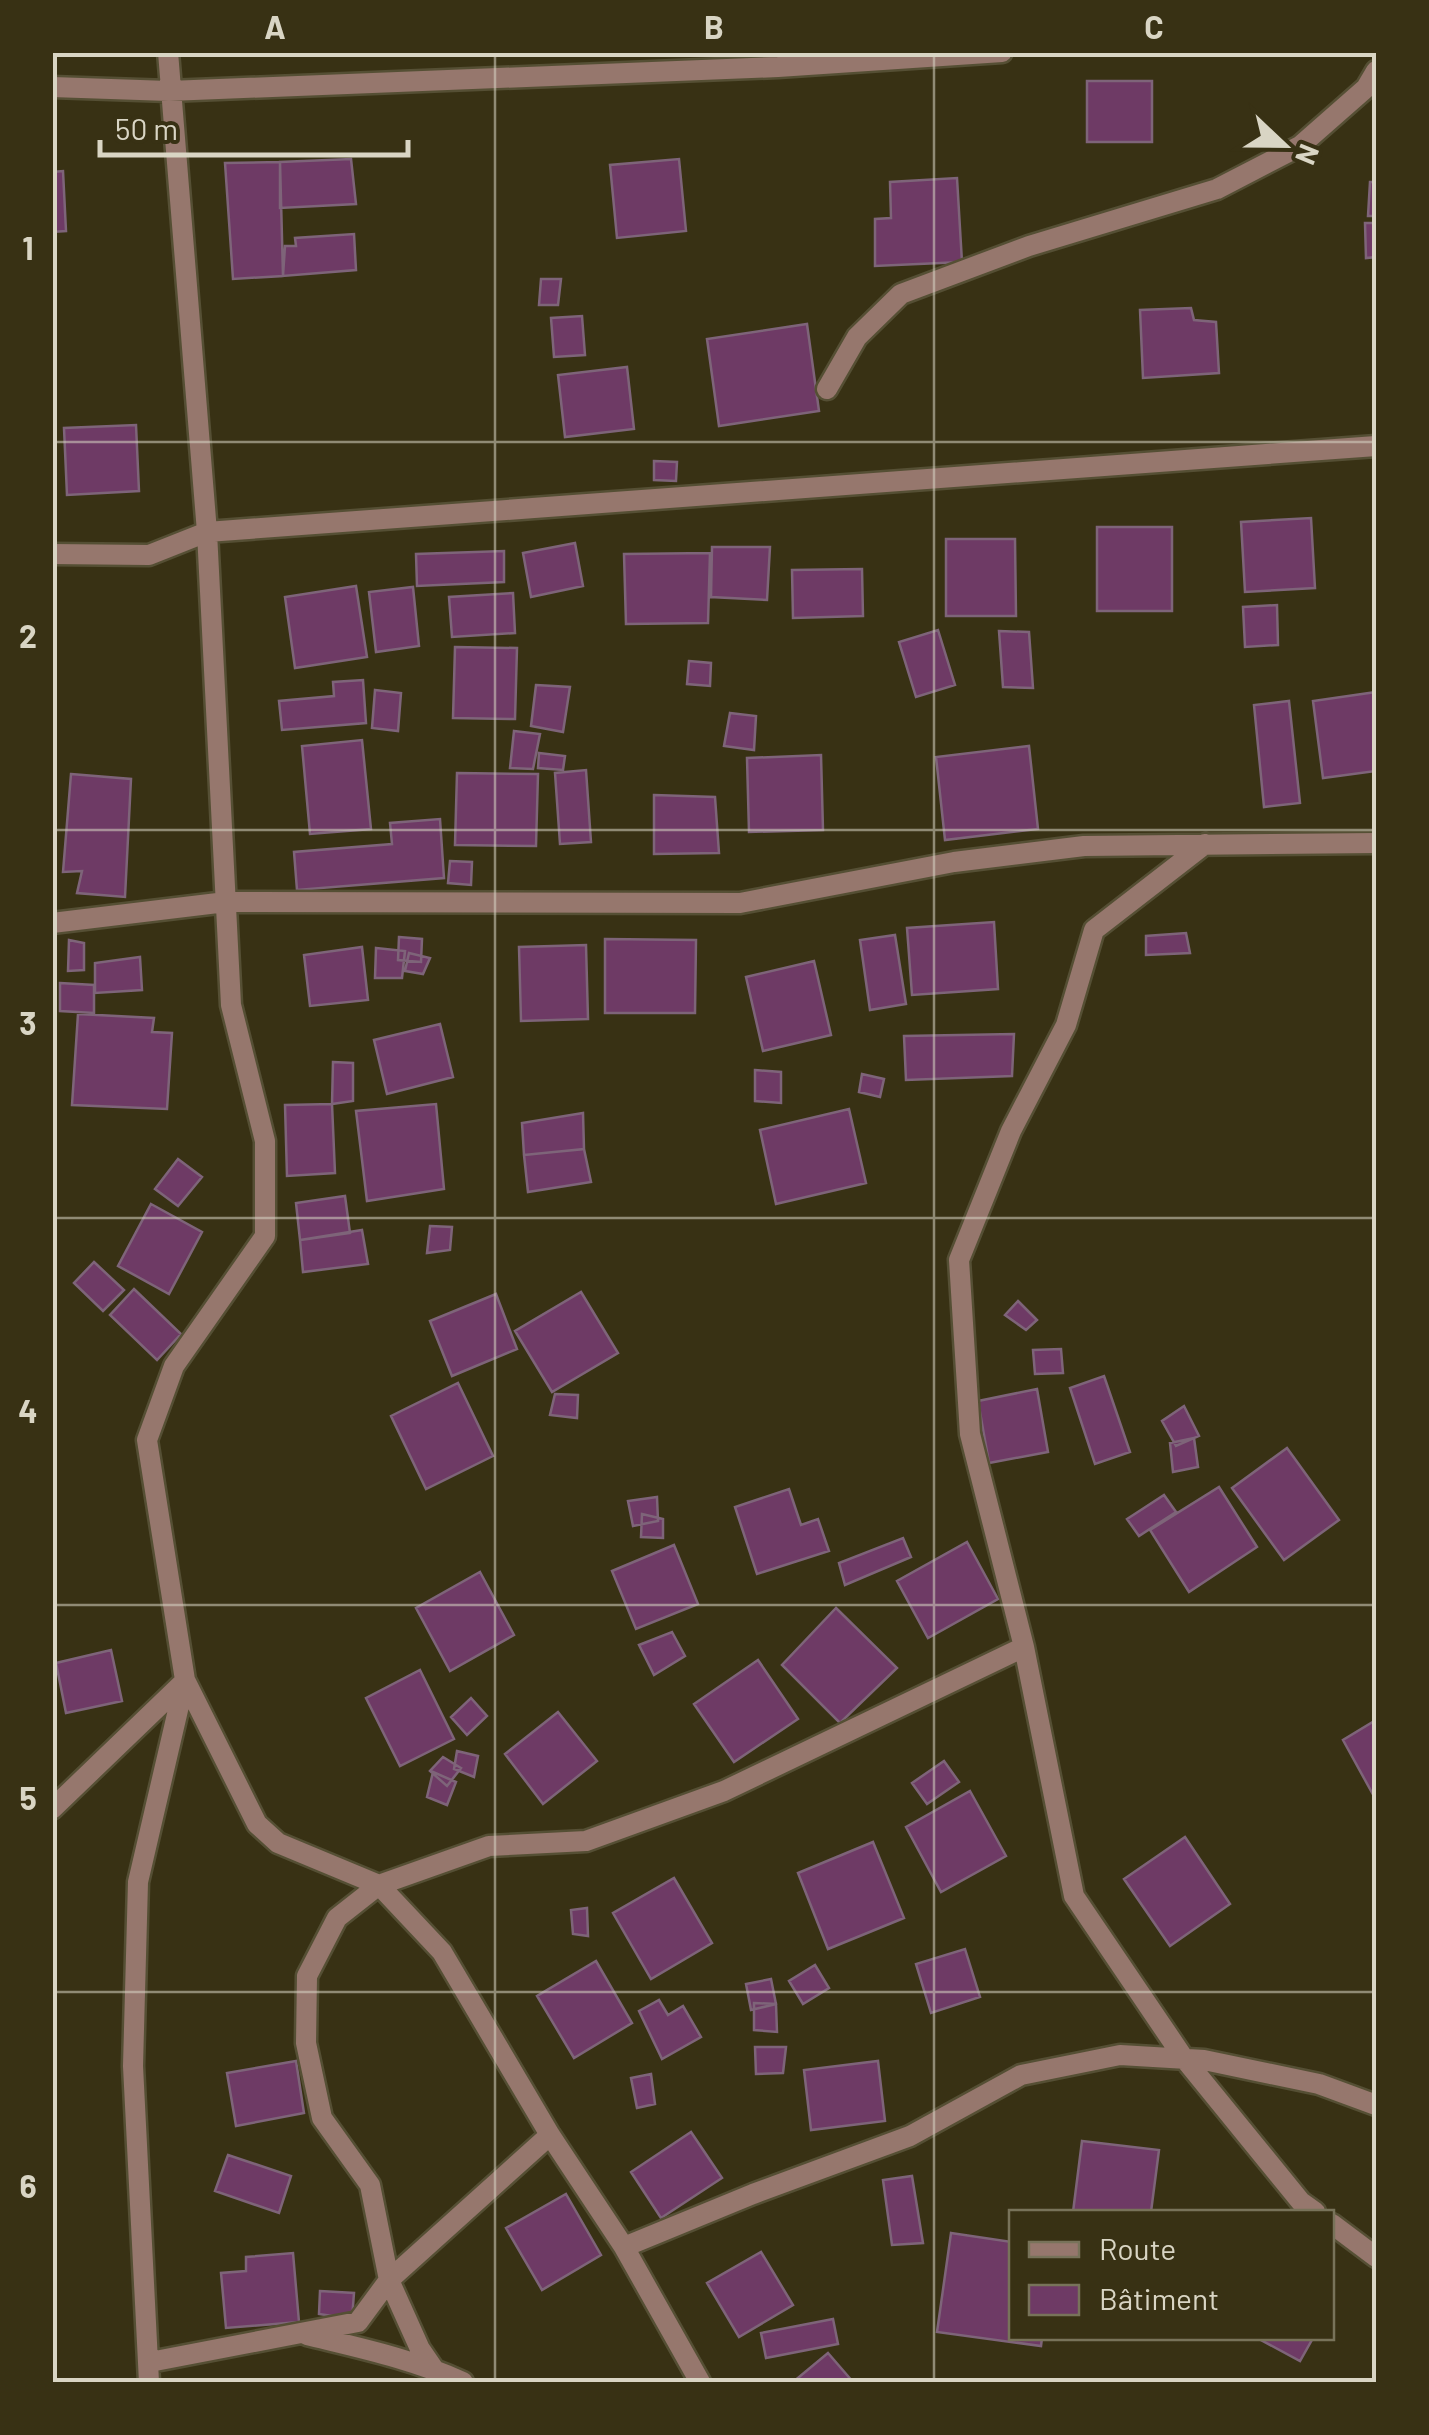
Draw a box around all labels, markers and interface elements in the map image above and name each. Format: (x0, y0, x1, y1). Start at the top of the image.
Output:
text: A (264, 7, 286, 45)
text: B (704, 7, 724, 45)
text: C (1144, 7, 1164, 45)
scale bar (100, 95, 408, 157)
north arrow (1234, 95, 1334, 195)
text: 50 m (115, 110, 178, 146)
text: N (1289, 140, 1327, 170)
text: 1 (22, 228, 34, 266)
text: 2 (19, 616, 37, 654)
text: 3 (19, 1003, 37, 1041)
text: 4 (18, 1391, 38, 1429)
text: 5 (19, 1778, 37, 1816)
text: 6 (19, 2166, 37, 2204)
legend (1009, 2210, 1334, 2340)
text: Route (1099, 2230, 1176, 2266)
text: Bâtiment (1099, 2280, 1219, 2316)

